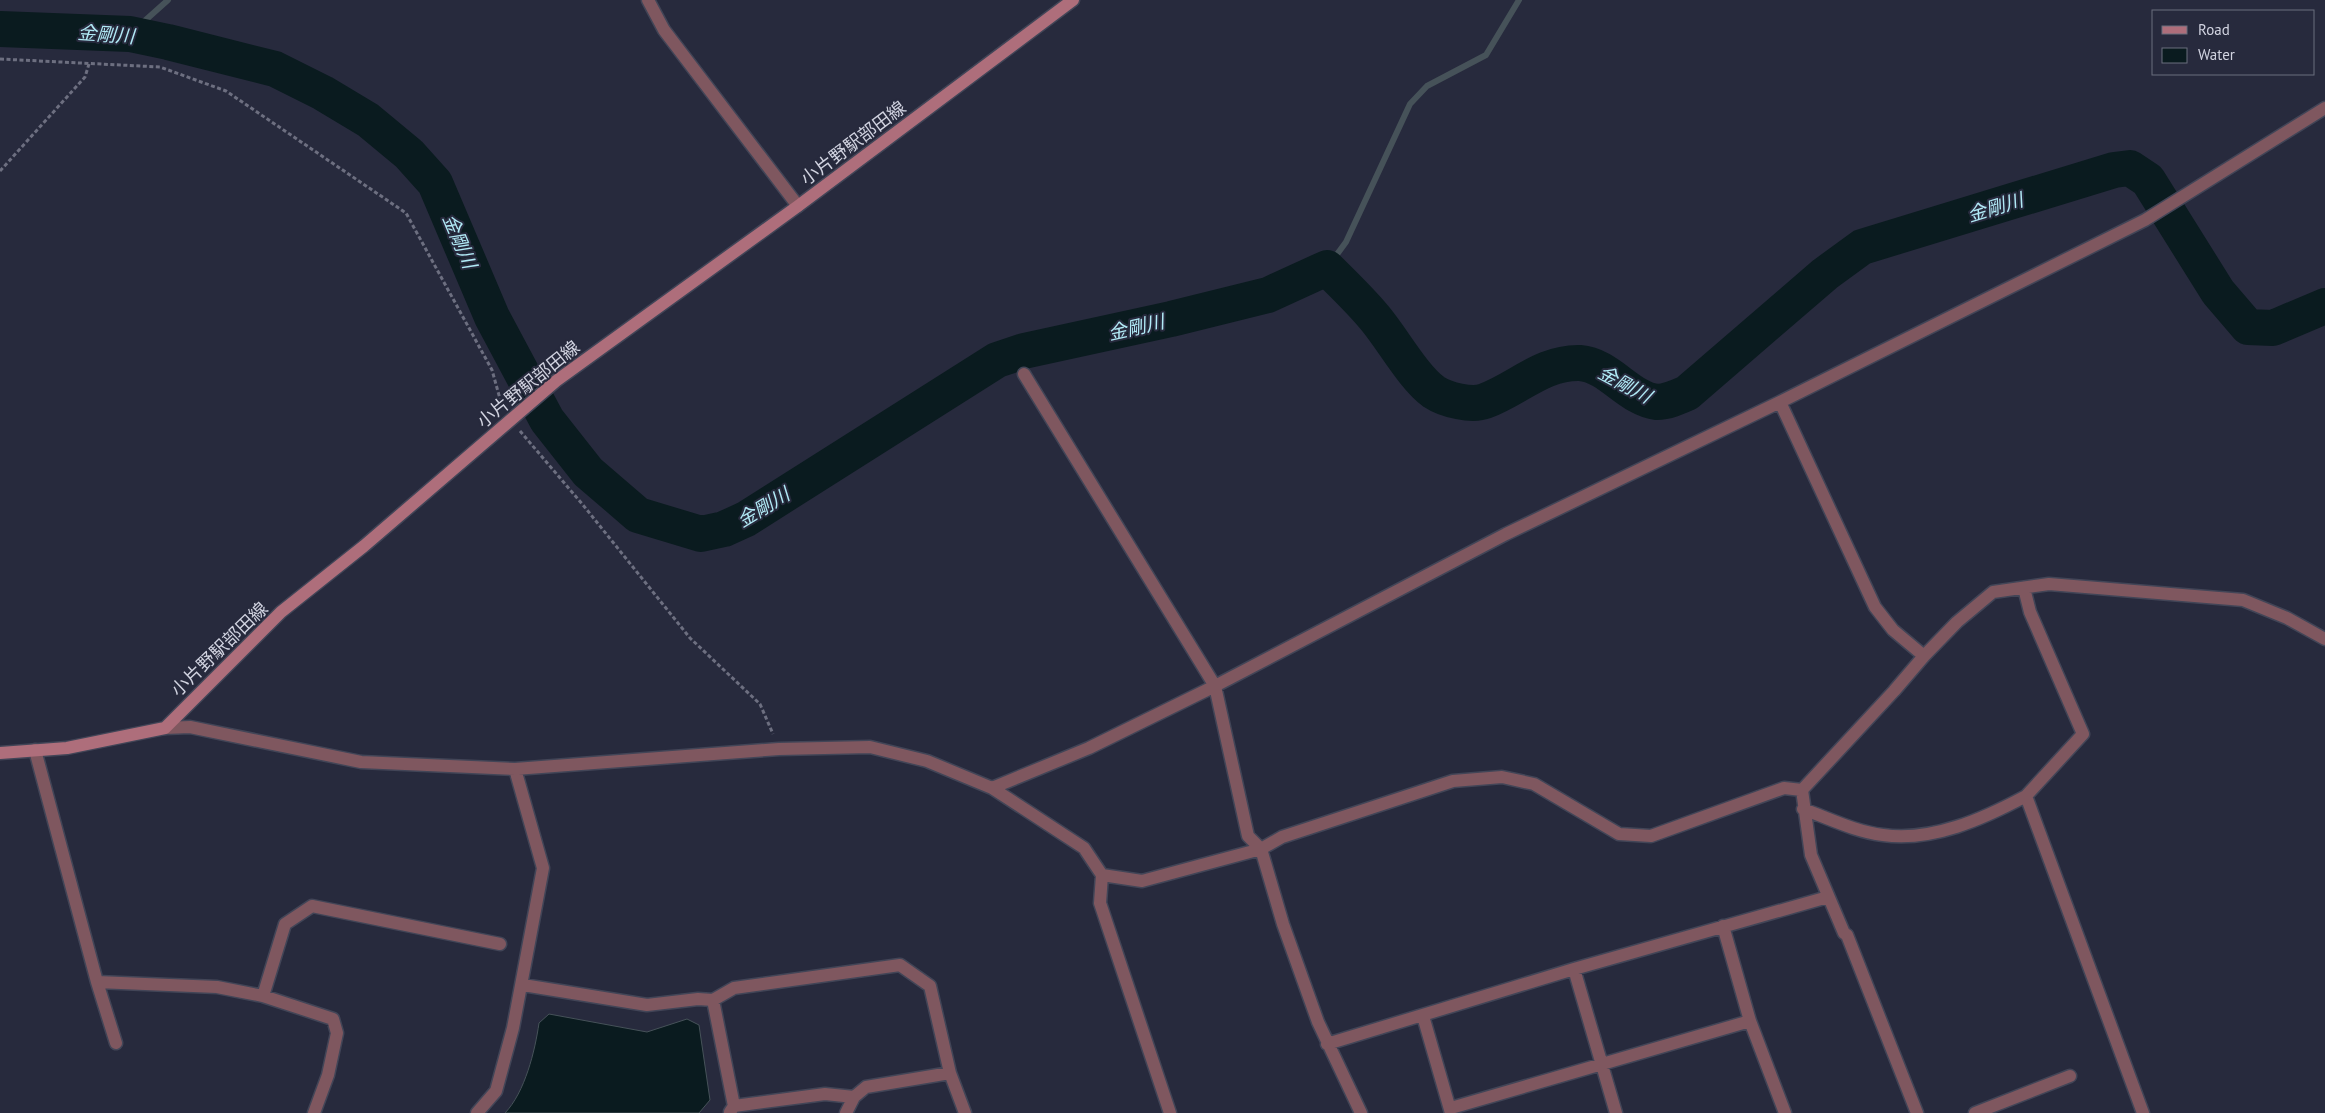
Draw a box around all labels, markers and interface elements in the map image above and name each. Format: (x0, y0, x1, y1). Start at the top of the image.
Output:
legend (2152, 10, 2315, 75)
water label: 金剛川 (77, 20, 137, 48)
text: Road (2198, 20, 2230, 39)
text: Water (2198, 45, 2235, 64)
street label: 小片野駅部田線 (796, 96, 910, 190)
water label: 金剛川 (1964, 187, 2028, 227)
water label: 金剛川 (438, 210, 483, 274)
water label: 金剛川 (1106, 308, 1168, 345)
street label: 小片野駅部田線 (472, 335, 584, 433)
water label: 金剛川 (1594, 360, 1658, 409)
water label: 金剛川 (732, 481, 795, 532)
street label: 小片野駅部田線 (166, 597, 272, 701)

